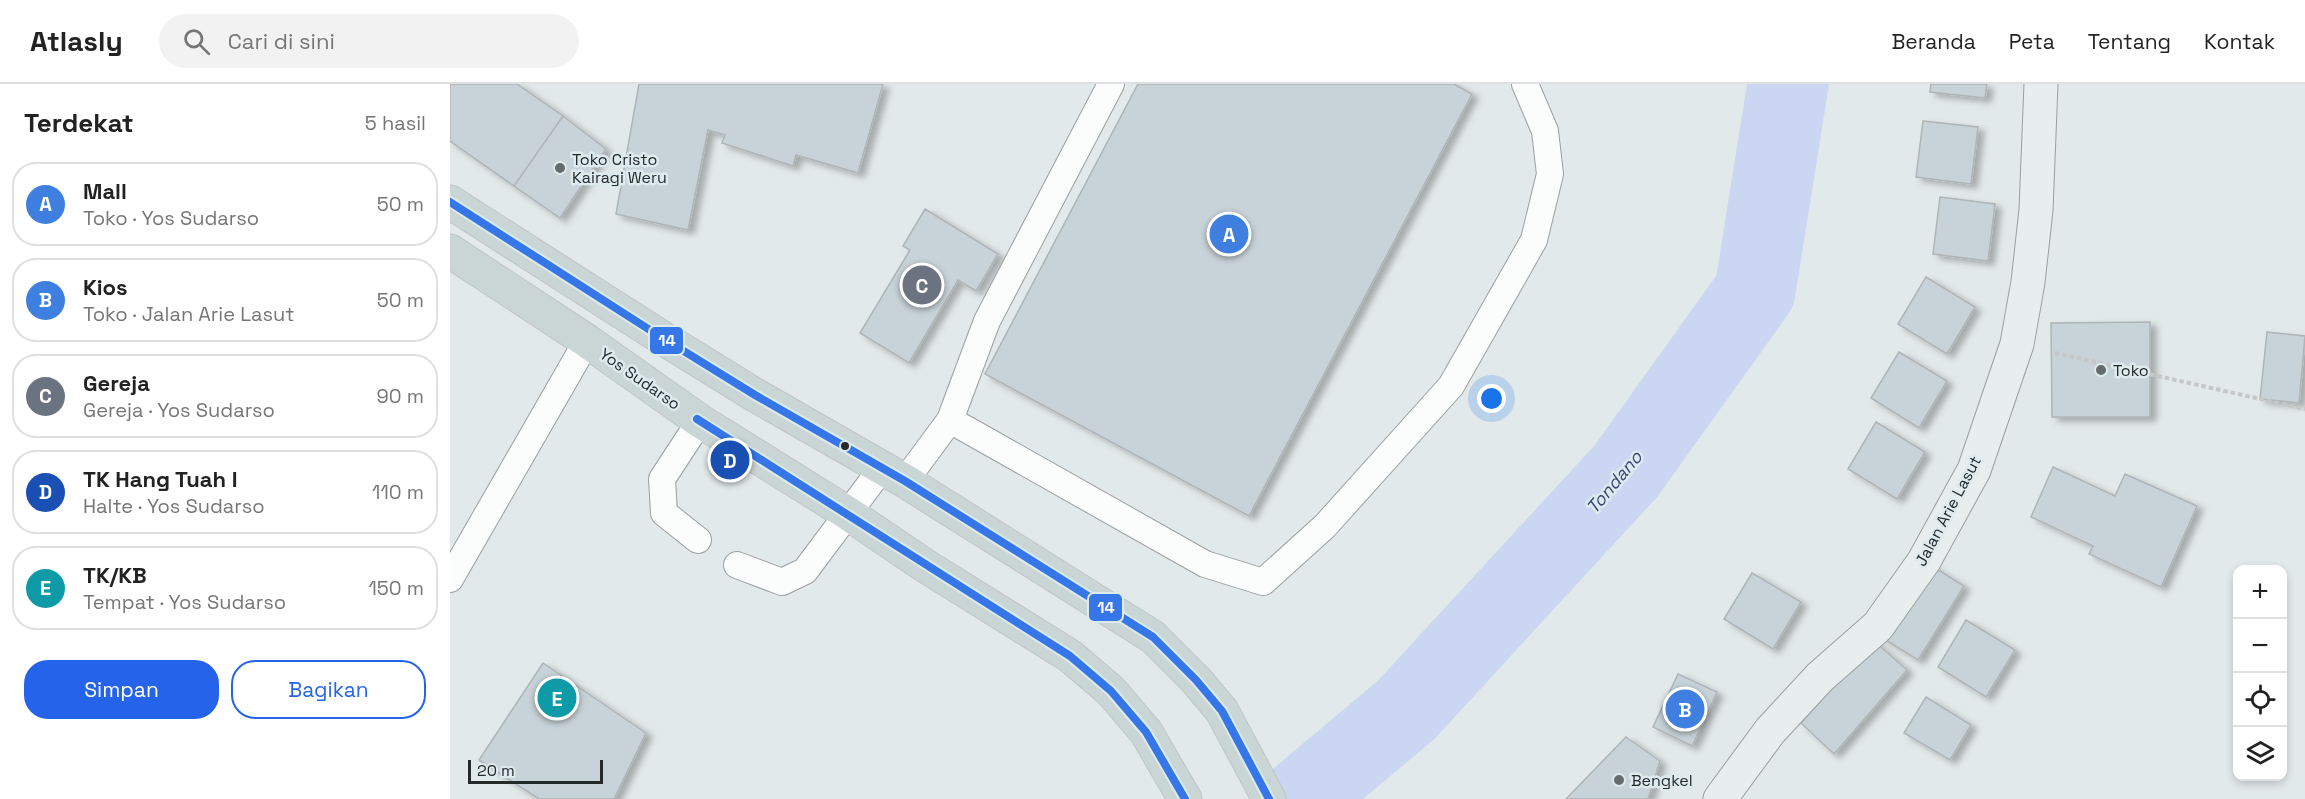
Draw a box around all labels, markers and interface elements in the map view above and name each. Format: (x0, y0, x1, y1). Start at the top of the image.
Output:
search box (159, 14, 579, 68)
text: Atlasly (30, 23, 123, 59)
icon: search (180, 25, 213, 58)
text: Cari di sini (228, 27, 335, 55)
text: Beranda (1891, 28, 1976, 55)
text: Peta (2009, 28, 2055, 55)
text: Tentang (2088, 28, 2171, 55)
text: Kontak (2204, 28, 2275, 55)
text: Terdekat (24, 106, 134, 140)
text: 5 hasil (365, 110, 426, 136)
place label: Toko Cristo Kairagi Weru (572, 149, 667, 188)
marker: Toko Cristo Kairagi Weru (553, 161, 567, 175)
text: Mall (83, 177, 127, 205)
text: A (39, 191, 52, 217)
text: 50 m (377, 191, 424, 217)
text: Toko · Yos Sudarso (83, 205, 259, 231)
pin: A (1210, 212, 1248, 256)
pin: C (902, 262, 942, 308)
text: Kios (83, 273, 128, 301)
text: B (39, 287, 52, 313)
text: 50 m (377, 287, 424, 313)
text: Toko · Jalan Arie Lasut (83, 301, 294, 327)
line badge: 14 (649, 326, 684, 355)
text: 14 (658, 330, 676, 351)
street label: Yos Sudarso (595, 343, 685, 415)
place label: Toko (2113, 360, 2149, 381)
marker: Toko (2094, 363, 2108, 377)
text: Gereja (83, 369, 150, 397)
text: C (39, 383, 52, 409)
text: 90 m (377, 383, 424, 409)
your location (1477, 384, 1506, 413)
text: Gereja · Yos Sudarso (83, 397, 275, 423)
pin: D (710, 438, 750, 482)
unlabelled marker (839, 440, 851, 452)
water label: Tondano (1581, 445, 1647, 518)
street label: Jalan Arie Lasut (1910, 452, 1986, 570)
text: TK Hang Tuah I (83, 465, 238, 493)
text: D (39, 479, 52, 505)
text: 110 m (372, 479, 424, 505)
text: Halte · Yos Sudarso (83, 493, 265, 519)
text: TK/KB (83, 561, 147, 589)
map controls (2233, 565, 2287, 781)
button: + (2233, 565, 2287, 619)
text: E (40, 575, 51, 601)
text: 150 m (369, 575, 424, 601)
text: Tempat · Yos Sudarso (83, 589, 286, 615)
line badge: 14 (1088, 593, 1123, 622)
text: 14 (1097, 597, 1115, 618)
button: − (2233, 619, 2287, 673)
button: Simpan (24, 660, 219, 719)
button: Bagikan (231, 660, 426, 719)
button: locate (2233, 673, 2287, 727)
pin: E (538, 676, 576, 720)
pin: B (1666, 686, 1704, 732)
button: layers (2233, 727, 2287, 781)
scale bar (468, 757, 603, 784)
text: 20 m (477, 760, 515, 781)
place label: Bengkel (1631, 770, 1693, 791)
marker: Bengkel (1612, 773, 1626, 787)

